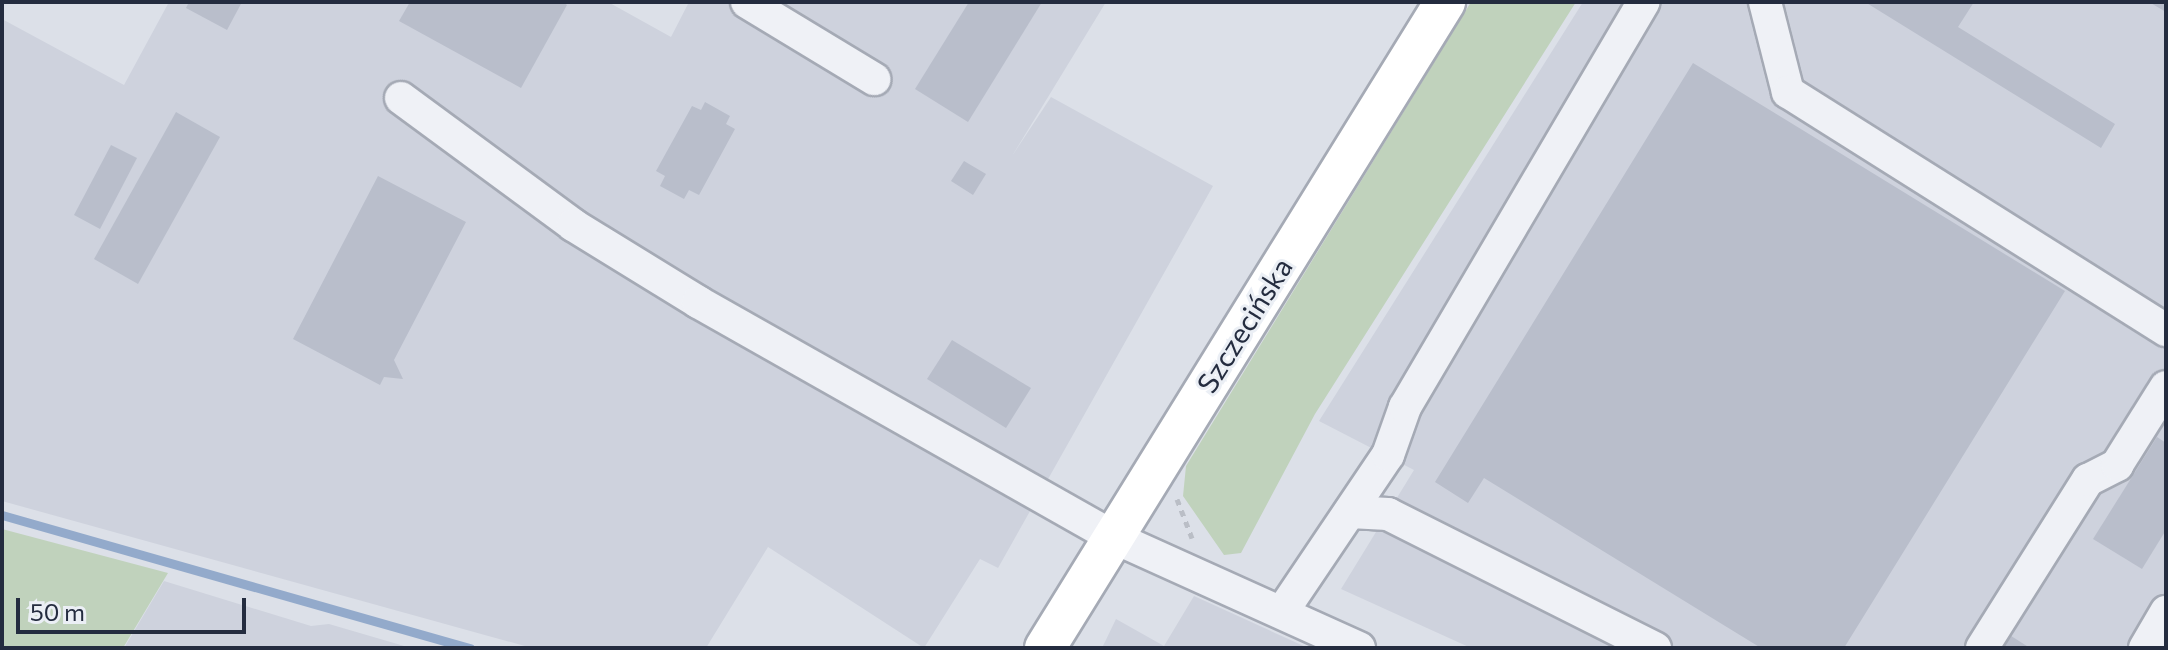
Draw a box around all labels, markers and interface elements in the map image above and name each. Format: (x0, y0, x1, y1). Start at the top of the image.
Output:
street label: Szczecińska (1189, 251, 1299, 399)
scale bar (20, 582, 250, 632)
text: 50 m (30, 597, 85, 626)

